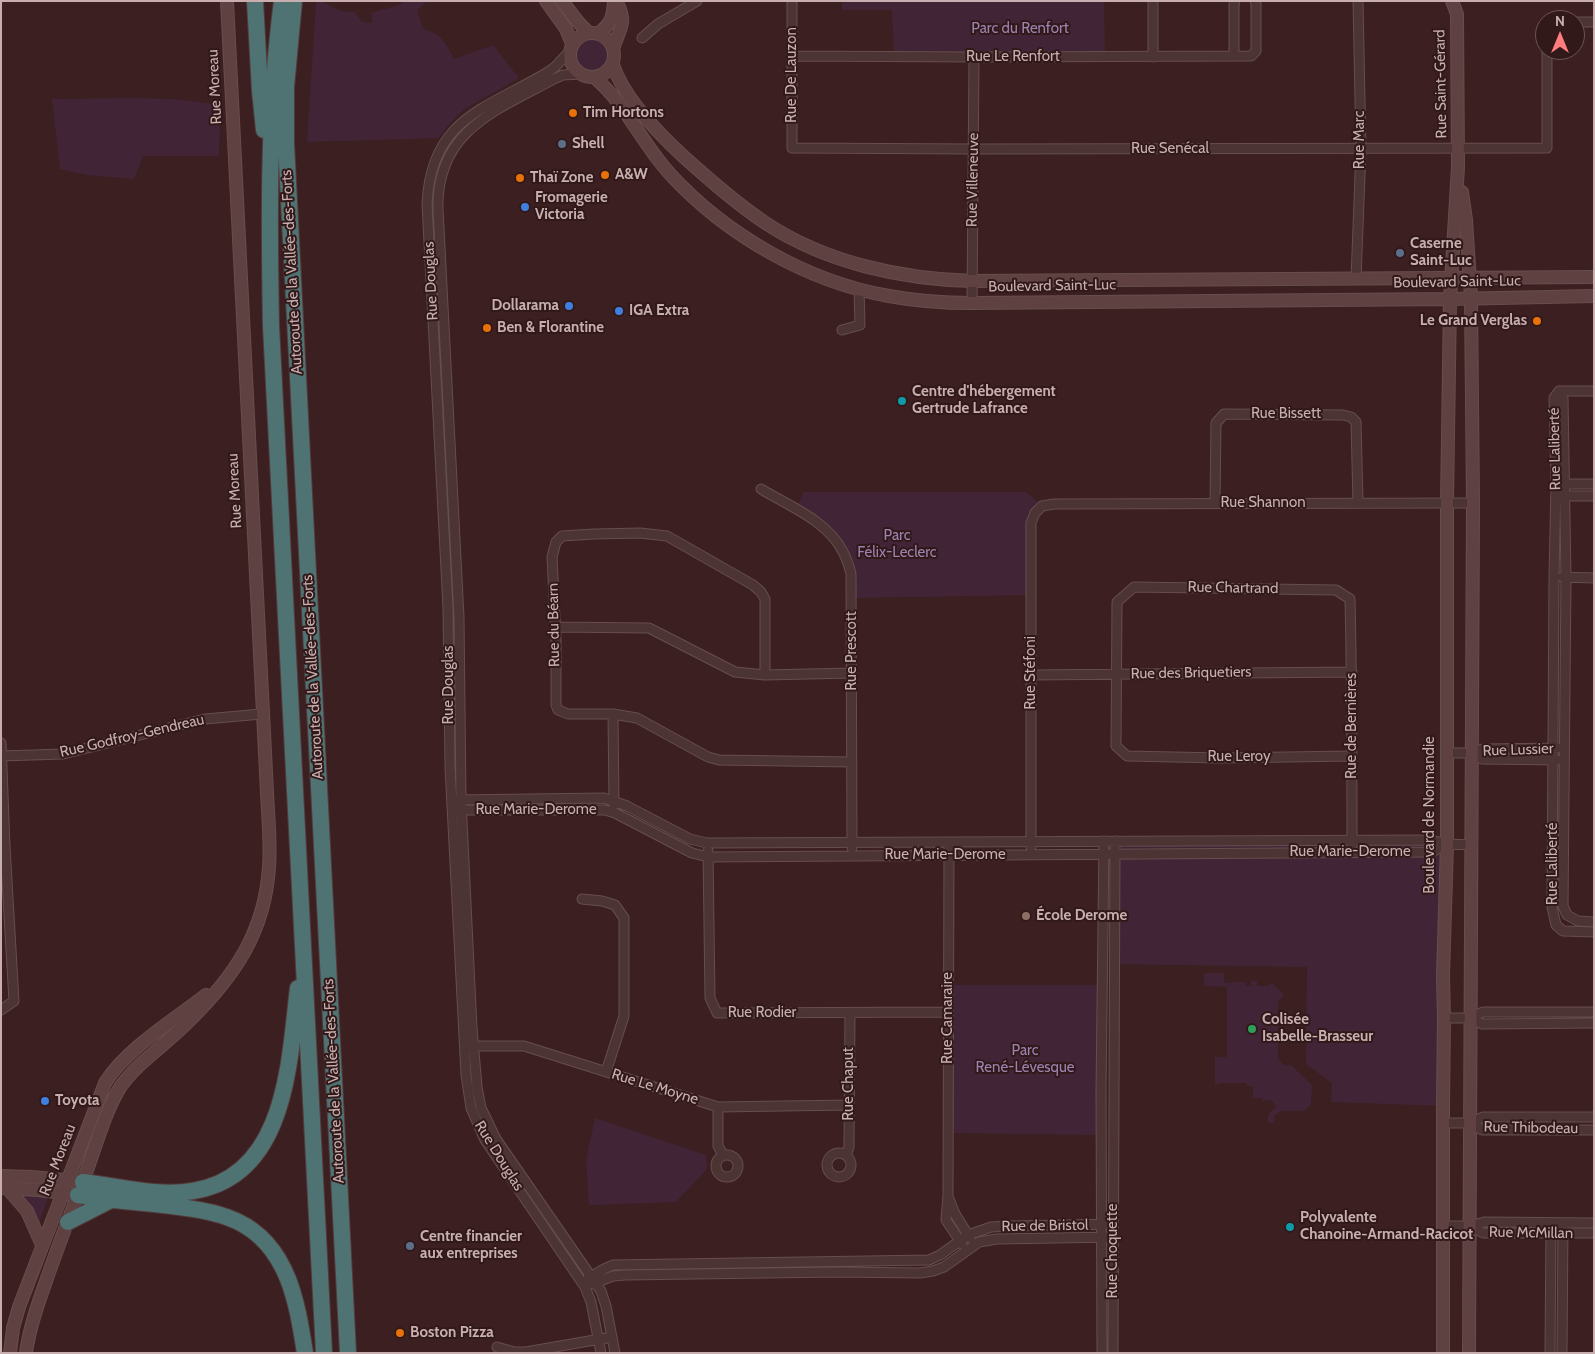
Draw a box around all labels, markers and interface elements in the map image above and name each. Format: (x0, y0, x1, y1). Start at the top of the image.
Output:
north arrow (1535, 10, 1585, 60)
text: N (1555, 12, 1565, 30)
park label: Parc du Renfort (971, 20, 1069, 38)
street label: Rue De Lauzon (783, 27, 801, 123)
street label: Rue Saint-Gérard (1431, 29, 1451, 139)
street label: Rue Le Renfort (966, 48, 1060, 66)
street label: Rue Moreau (204, 49, 226, 125)
place label: Tim Hortons (583, 104, 664, 122)
marker: Tim Hortons (567, 107, 579, 119)
street label: Rue Marc (1351, 111, 1369, 169)
street label: Rue Villeneuve (963, 133, 983, 227)
place label: Shell (572, 135, 604, 153)
marker: Shell (556, 138, 568, 150)
street label: Rue Senécal (1131, 140, 1209, 158)
place label: A&W (615, 166, 648, 184)
street label: Autoroute de la Vallée-des-Forts (278, 169, 306, 375)
place label: Thaï Zone (530, 169, 593, 187)
marker: A&W (599, 169, 611, 181)
marker: Thaï Zone (514, 172, 526, 184)
place label: Fromagerie Victoria (535, 189, 608, 224)
marker: Fromagerie Victoria (519, 201, 531, 213)
place label: Caserne Saint-Luc (1410, 235, 1472, 270)
street label: Rue Douglas (420, 241, 442, 321)
marker: Caserne Saint-Luc (1394, 247, 1406, 259)
street label: Boulevard Saint-Luc (1393, 272, 1521, 292)
street label: Boulevard Saint-Luc (988, 276, 1116, 296)
place label: Dollarama (492, 297, 559, 315)
marker: Dollarama (563, 300, 575, 312)
place label: IGA Extra (629, 302, 689, 320)
marker: IGA Extra (613, 305, 625, 317)
place label: Le Grand Verglas (1420, 312, 1527, 330)
marker: Le Grand Verglas (1531, 315, 1543, 327)
place label: Ben & Florantine (497, 319, 604, 337)
marker: Ben & Florantine (481, 322, 493, 334)
place label: Centre d'hébergement Gertrude Lafrance (912, 383, 1056, 418)
marker: Centre d'hébergement Gertrude Lafrance (896, 395, 908, 407)
street label: Rue Bissett (1251, 405, 1321, 423)
street label: Rue Laliberté (1545, 408, 1565, 490)
street label: Rue Moreau (224, 453, 246, 529)
street label: Rue Shannon (1220, 494, 1306, 512)
park label: Parc Félix-Leclerc (857, 527, 937, 562)
street label: Autoroute de la Vallée-des-Forts (299, 574, 327, 780)
street label: Rue Chartrand (1188, 578, 1278, 598)
street label: Rue du Béarn (544, 583, 564, 667)
street label: Rue Prescott (843, 611, 861, 691)
street label: Rue Stéfoni (1022, 636, 1040, 710)
street label: Rue Douglas (440, 645, 458, 725)
street label: Rue des Briquetiers (1130, 663, 1252, 683)
street label: Rue de Bernières (1343, 673, 1361, 779)
street label: Rue Godfroy-Gendreau (58, 711, 206, 761)
street label: Boulevard de Normandie (1421, 736, 1439, 894)
street label: Rue Lussier (1482, 740, 1554, 760)
street label: Rue Leroy (1207, 748, 1271, 766)
street label: Rue Marie-Derome (475, 801, 597, 819)
street label: Rue Laliberté (1544, 823, 1562, 905)
street label: Rue Marie-Derome (1289, 843, 1411, 861)
street label: Rue Marie-Derome (884, 846, 1006, 864)
place label: École Derome (1036, 907, 1127, 925)
marker: École Derome (1020, 910, 1032, 922)
street label: Rue Camaraire (939, 972, 957, 1064)
street label: Autoroute de la Vallée-des-Forts (320, 978, 348, 1184)
street label: Rue Rodier (728, 1004, 796, 1022)
place label: Colisée Isabelle-Brasseur (1262, 1011, 1373, 1046)
marker: Colisée Isabelle-Brasseur (1246, 1023, 1258, 1035)
park label: Parc René-Lévesque (976, 1042, 1074, 1077)
street label: Rue Chaput (840, 1047, 858, 1121)
street label: Rue Le Moyne (609, 1065, 701, 1109)
place label: Toyota (55, 1092, 100, 1110)
marker: Toyota (39, 1095, 51, 1107)
street label: Rue Douglas (470, 1118, 528, 1194)
street label: Rue Thibodeau (1484, 1118, 1578, 1138)
street label: Rue Moreau (36, 1122, 80, 1198)
street label: Rue Choquette (1104, 1203, 1122, 1299)
place label: Polyvalente Chanoine-Armand-Racicot (1300, 1209, 1473, 1244)
street label: Rue de Bristol (1001, 1216, 1089, 1236)
marker: Polyvalente Chanoine-Armand-Racicot (1284, 1221, 1296, 1233)
street label: Rue McMillan (1489, 1223, 1573, 1243)
place label: Centre financier aux entreprises (420, 1228, 522, 1263)
marker: Centre financier aux entreprises (404, 1240, 416, 1252)
place label: Boston Pizza (410, 1324, 494, 1342)
marker: Boston Pizza (394, 1327, 406, 1339)

